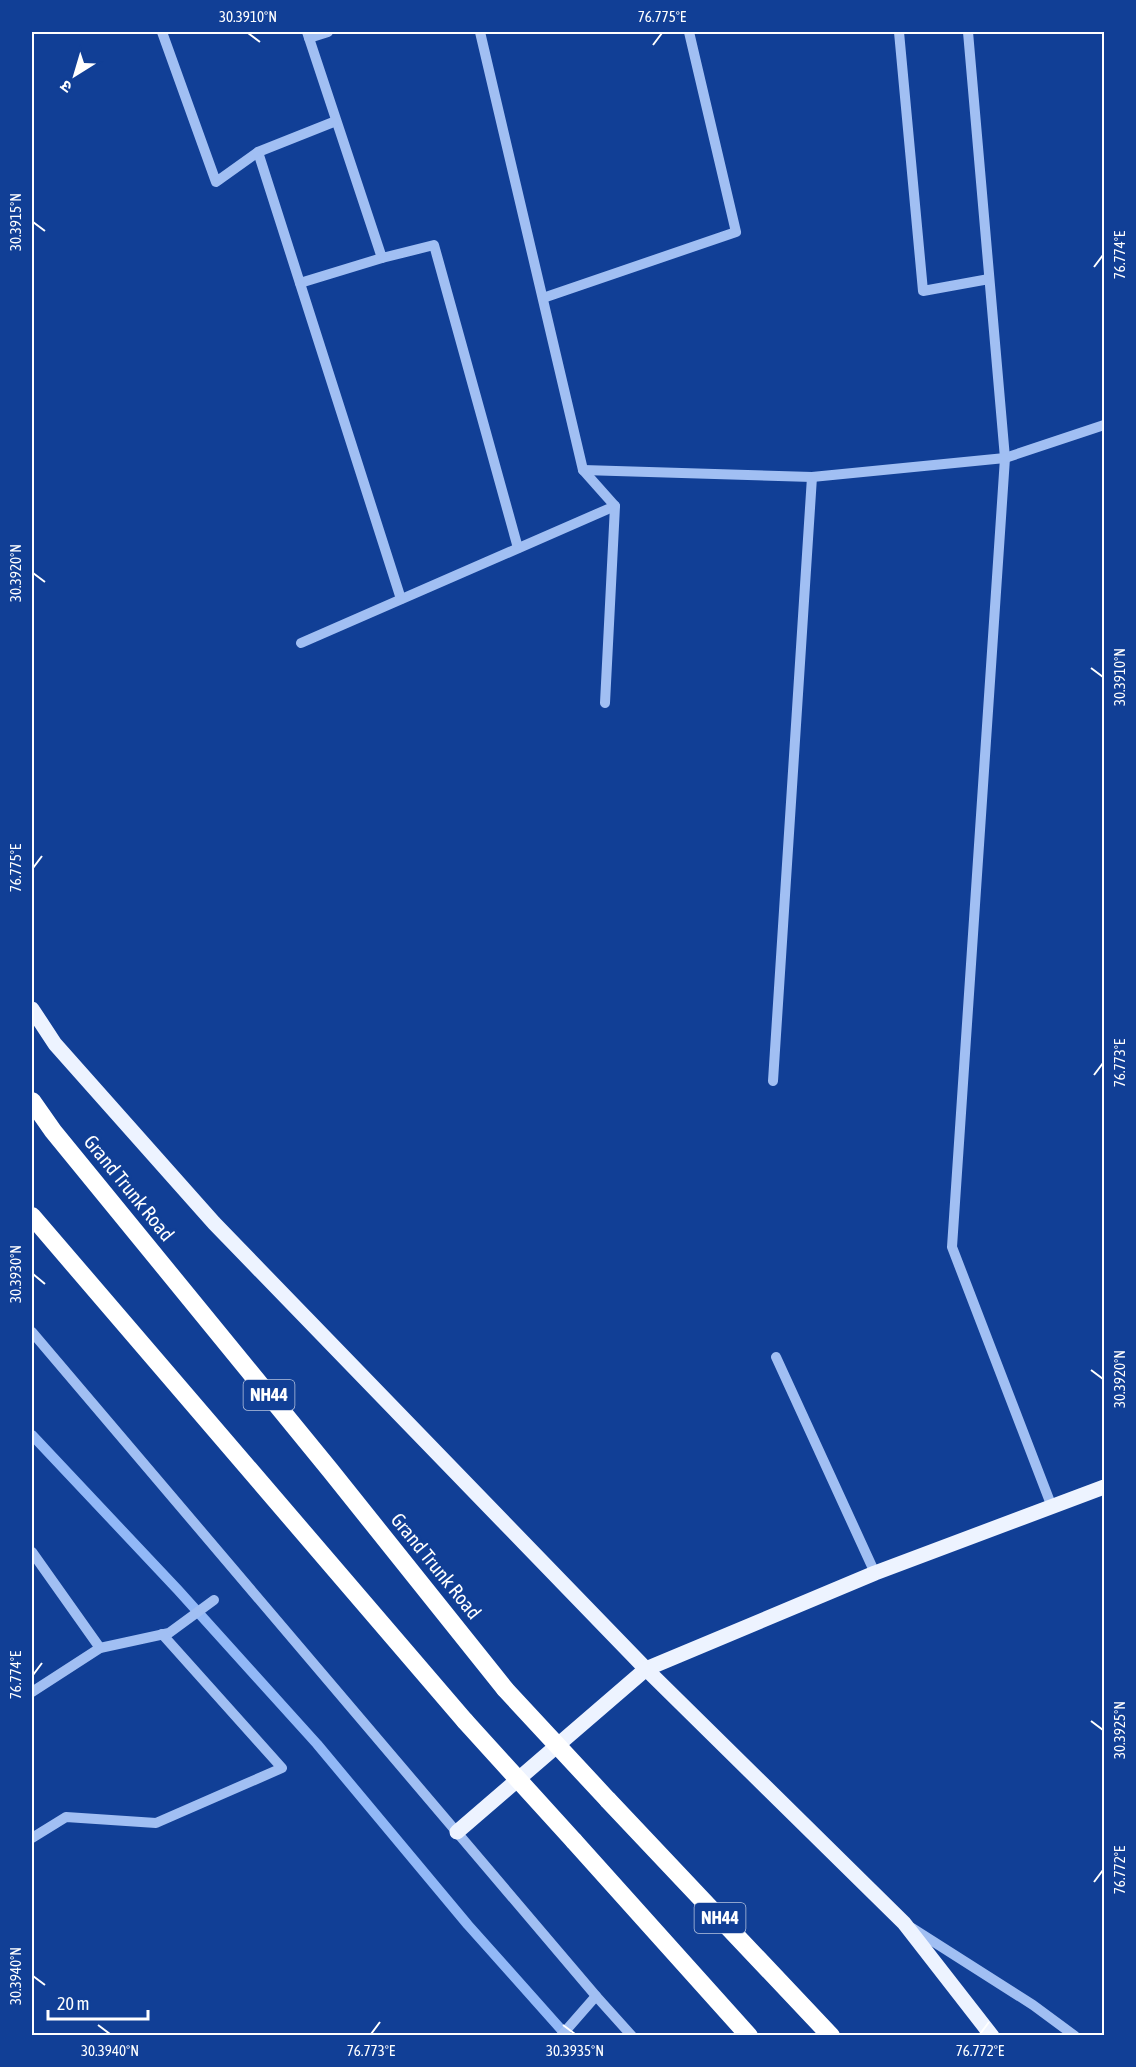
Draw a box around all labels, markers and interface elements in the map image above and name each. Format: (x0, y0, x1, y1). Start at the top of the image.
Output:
text: 30.3910°N (219, 8, 277, 25)
text: 76.775°E (638, 8, 687, 25)
north arrow (45, 45, 105, 105)
text: उ (56, 77, 75, 97)
text: 30.3915°N (7, 193, 24, 251)
text: 76.774°E (1111, 230, 1128, 279)
text: 30.3920°N (7, 544, 24, 602)
text: 30.3910°N (1111, 648, 1128, 706)
text: 76.775°E (7, 843, 24, 892)
text: 76.773°E (1111, 1038, 1128, 1087)
street label: Grand Trunk Road (80, 1130, 179, 1245)
text: 30.3930°N (7, 1245, 24, 1303)
text: 30.3920°N (1111, 1350, 1128, 1408)
road number: NH44 (244, 1380, 294, 1410)
street label: Grand Trunk Road (387, 1508, 486, 1623)
text: 76.774°E (7, 1650, 24, 1699)
text: 30.3925°N (1111, 1701, 1128, 1759)
text: 76.772°E (1111, 1845, 1128, 1894)
road number: NH44 (694, 1903, 746, 1933)
text: 30.3940°N (7, 1947, 24, 2005)
scale bar (48, 1983, 148, 2021)
text: 20 m (57, 1993, 89, 2014)
text: 30.3940°N (81, 2042, 139, 2059)
text: 76.773°E (347, 2042, 396, 2059)
text: 30.3935°N (546, 2042, 604, 2059)
text: 76.772°E (956, 2042, 1005, 2059)

